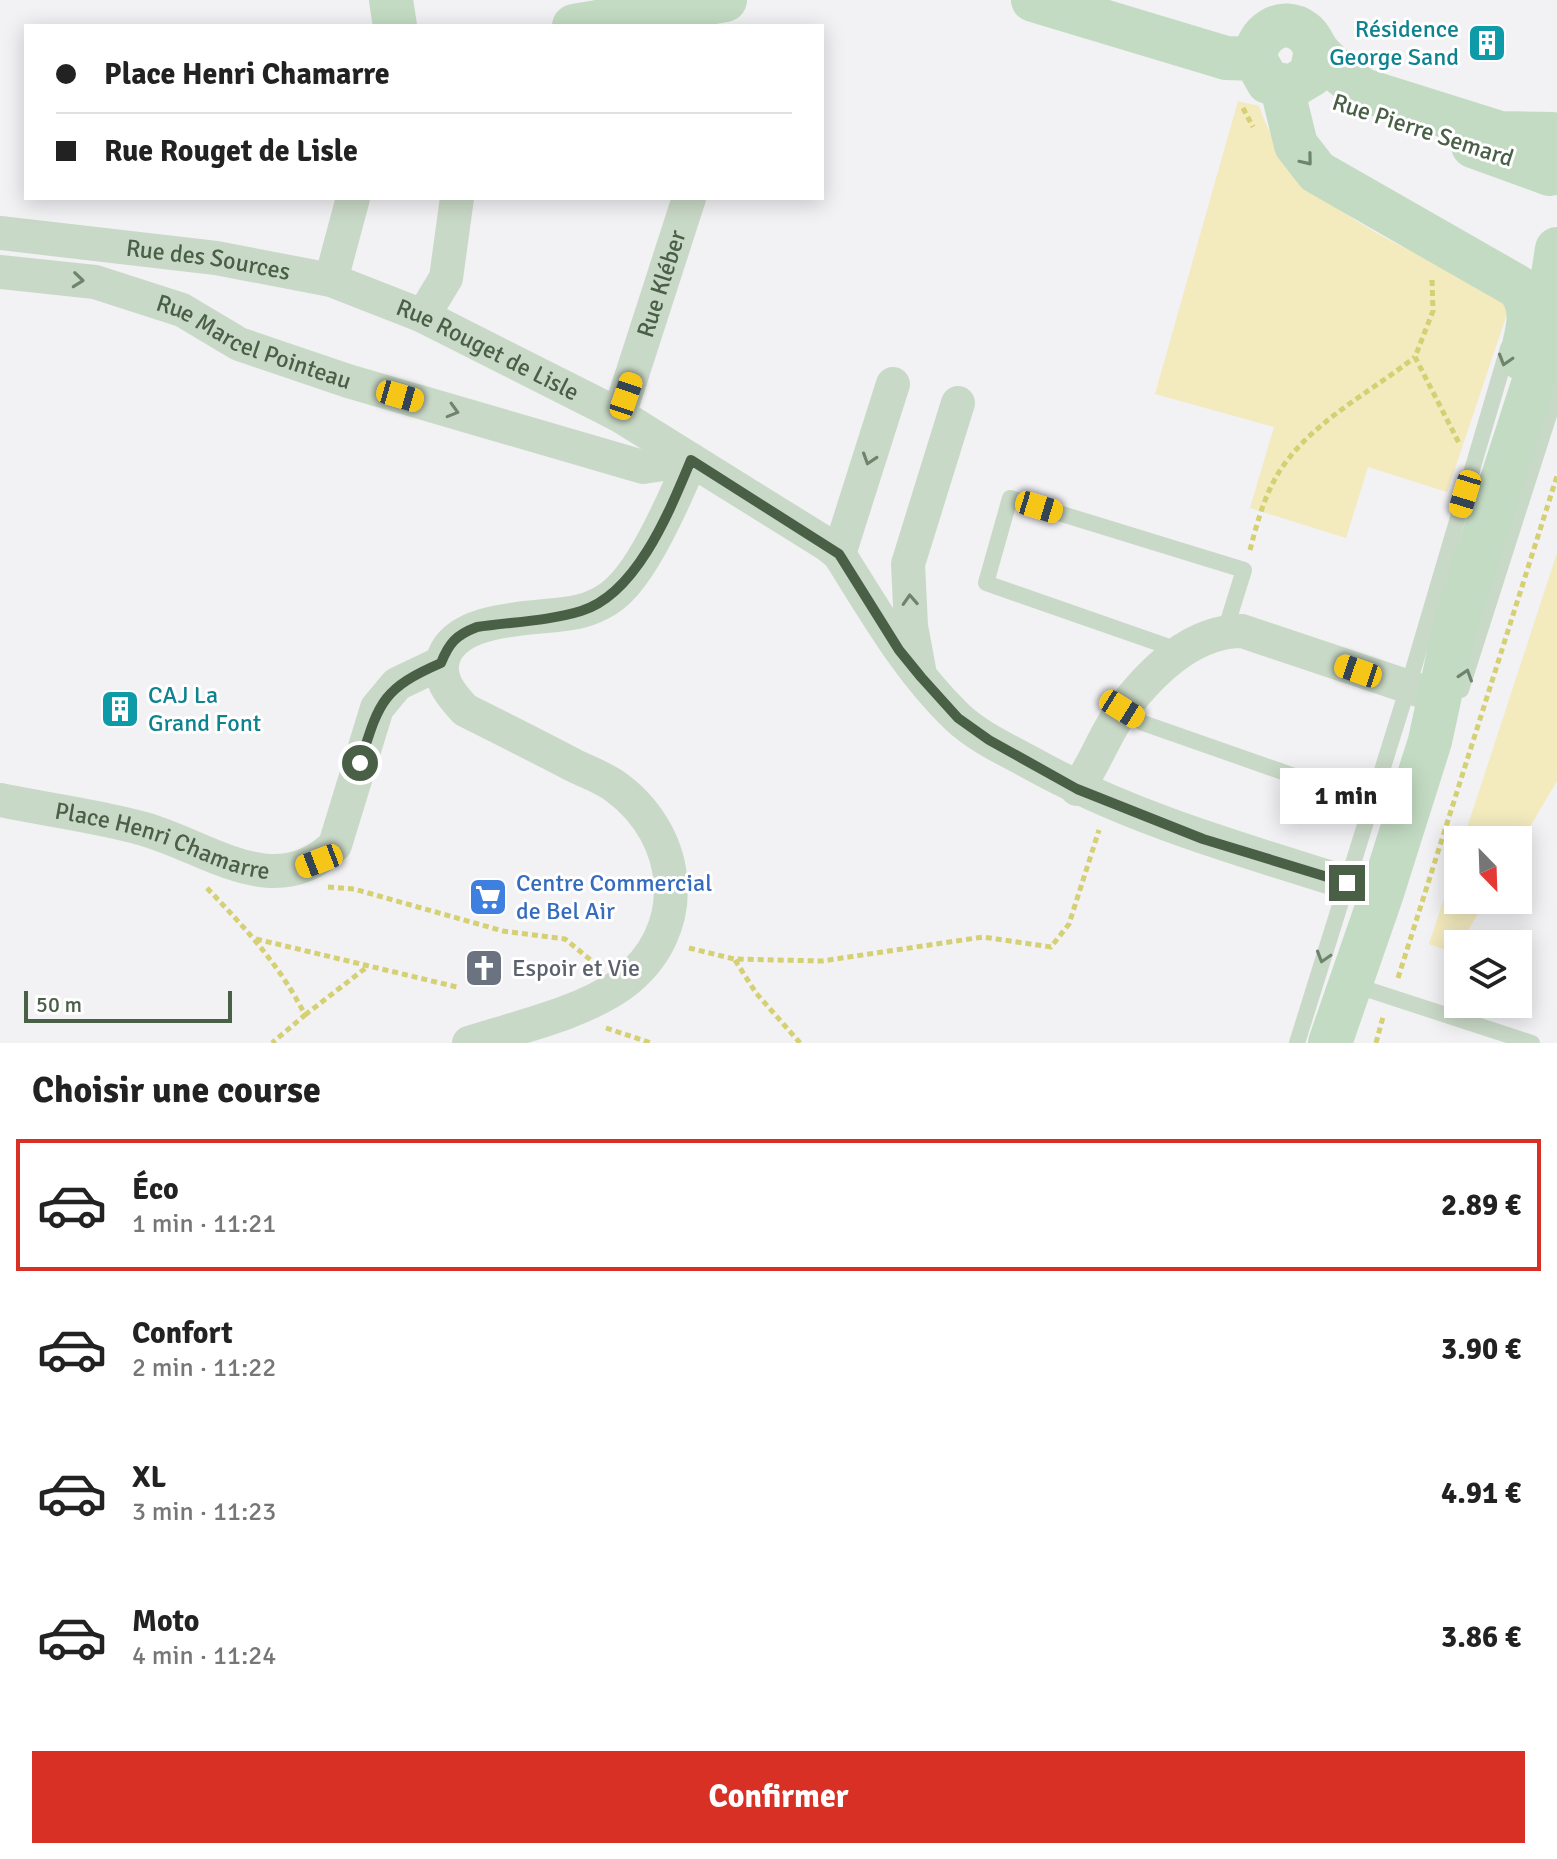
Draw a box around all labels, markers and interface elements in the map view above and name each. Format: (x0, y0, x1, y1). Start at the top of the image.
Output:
place label: Résidence George Sand (1329, 14, 1459, 72)
building icon: Résidence George Sand (1466, 22, 1508, 64)
text: Place Henri Chamarre (104, 56, 390, 93)
street label: Rue Pierre Semard (1329, 87, 1517, 173)
text: Rue Rouget de Lisle (104, 133, 358, 170)
one-way arrow (1297, 151, 1312, 165)
street label: Rue Kléber (630, 226, 693, 341)
street label: Rue des Sources (124, 233, 293, 287)
one-way arrow (72, 271, 85, 288)
street label: Rue Marcel Pointeau (153, 288, 355, 396)
street label: Rue Rouget de Lisle (392, 292, 584, 407)
one-way arrow (1498, 353, 1514, 366)
car (607, 369, 645, 423)
car (374, 378, 426, 414)
one-way arrow (446, 402, 460, 419)
one-way arrow (862, 451, 878, 465)
car (1447, 468, 1483, 520)
car (1013, 489, 1065, 525)
one-way arrow (901, 593, 918, 606)
car (1331, 652, 1385, 690)
one-way arrow (1457, 668, 1473, 682)
place label: CAJ La Grand Font (148, 680, 261, 738)
car (1095, 686, 1149, 732)
building icon: CAJ La Grand Font (99, 688, 141, 730)
route start (342, 745, 378, 781)
callout: 1 min (1281, 767, 1413, 823)
text: 1 min (1315, 780, 1377, 812)
street label: Place Henri Chamarre (52, 796, 271, 886)
north arrow (1444, 826, 1532, 914)
map controls (1444, 826, 1532, 1018)
car (292, 841, 346, 881)
route end (1329, 865, 1365, 901)
place label: Centre Commercial de Bel Air (516, 868, 712, 926)
supermarket icon: Centre Commercial de Bel Air (467, 876, 509, 918)
button: layers (1444, 930, 1532, 1018)
church icon: Espoir et Vie (463, 947, 505, 989)
one-way arrow (1316, 949, 1332, 963)
place label: Espoir et Vie (512, 953, 640, 983)
scale bar (24, 987, 232, 1023)
text: 50 m (36, 991, 82, 1018)
text: Choisir une course (32, 1068, 321, 1113)
icon: car (36, 1169, 108, 1241)
text: Éco (132, 1171, 179, 1208)
text: 2.89 € (1441, 1187, 1521, 1224)
text: 1 min · 11:21 (132, 1208, 276, 1240)
icon: car (36, 1313, 108, 1385)
text: Confort (132, 1315, 233, 1352)
text: 3.90 € (1441, 1331, 1521, 1368)
text: 2 min · 11:22 (132, 1352, 276, 1384)
icon: car (36, 1457, 108, 1529)
text: XL (132, 1459, 166, 1496)
text: 4.91 € (1441, 1475, 1521, 1512)
text: 3 min · 11:23 (132, 1496, 276, 1528)
icon: car (36, 1601, 108, 1673)
text: Moto (132, 1603, 199, 1640)
text: 3.86 € (1441, 1619, 1521, 1656)
text: 4 min · 11:24 (132, 1640, 276, 1672)
button: Confirmer (32, 1751, 1525, 1843)

